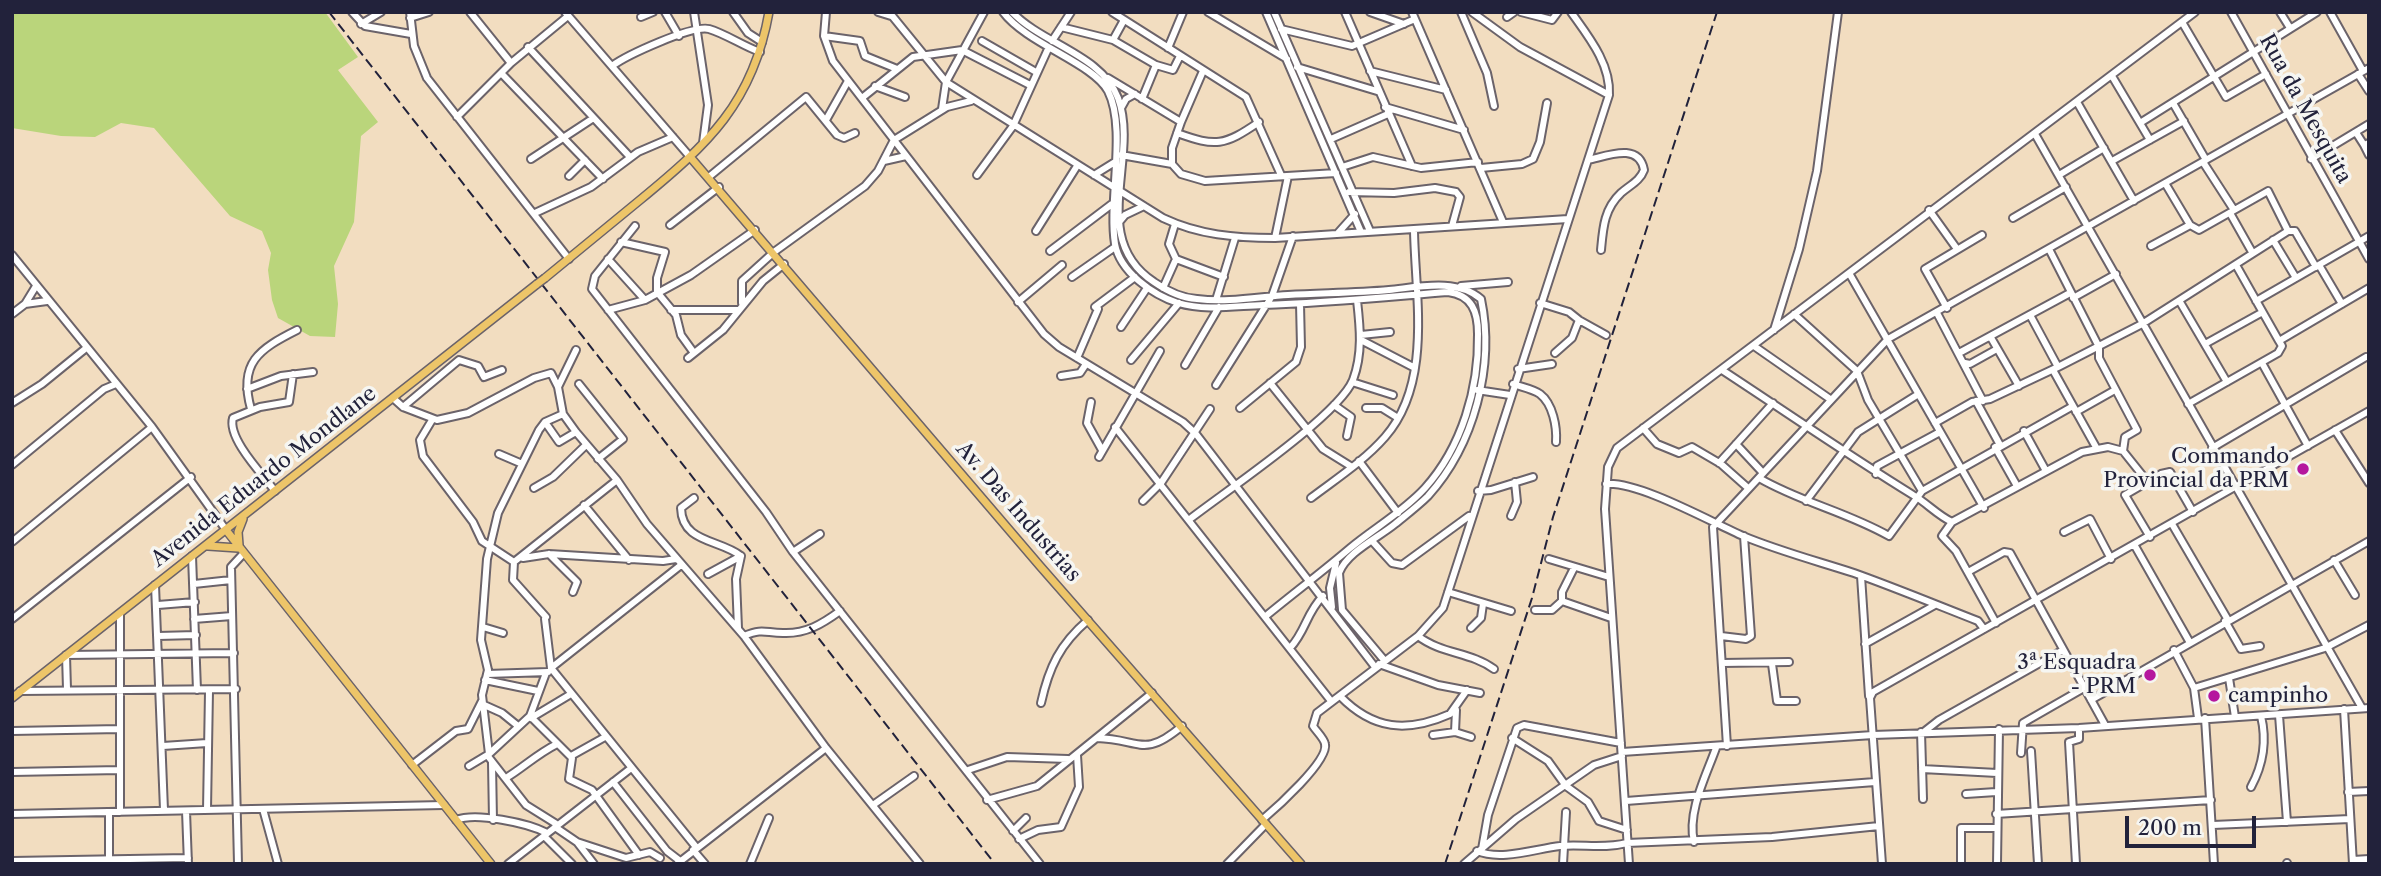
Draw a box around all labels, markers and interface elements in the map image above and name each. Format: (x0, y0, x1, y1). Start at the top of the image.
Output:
street label: Rua da Mesquita (2254, 30, 2356, 188)
street label: Avenida Eduardo Mondlane (146, 381, 382, 573)
street label: Av. Das Industrias (950, 437, 1086, 587)
place label: Commando Provincial da PRM (2103, 444, 2289, 494)
marker: Commando Provincial da PRM (2295, 461, 2311, 477)
place label: 3ª Esquadra - PRM (2017, 650, 2136, 700)
marker: 3ª Esquadra - PRM (2142, 667, 2158, 683)
place label: campinho (2228, 683, 2328, 709)
marker: campinho (2206, 688, 2222, 704)
scale bar (2129, 802, 2260, 846)
text: 200 m (2138, 815, 2202, 840)

